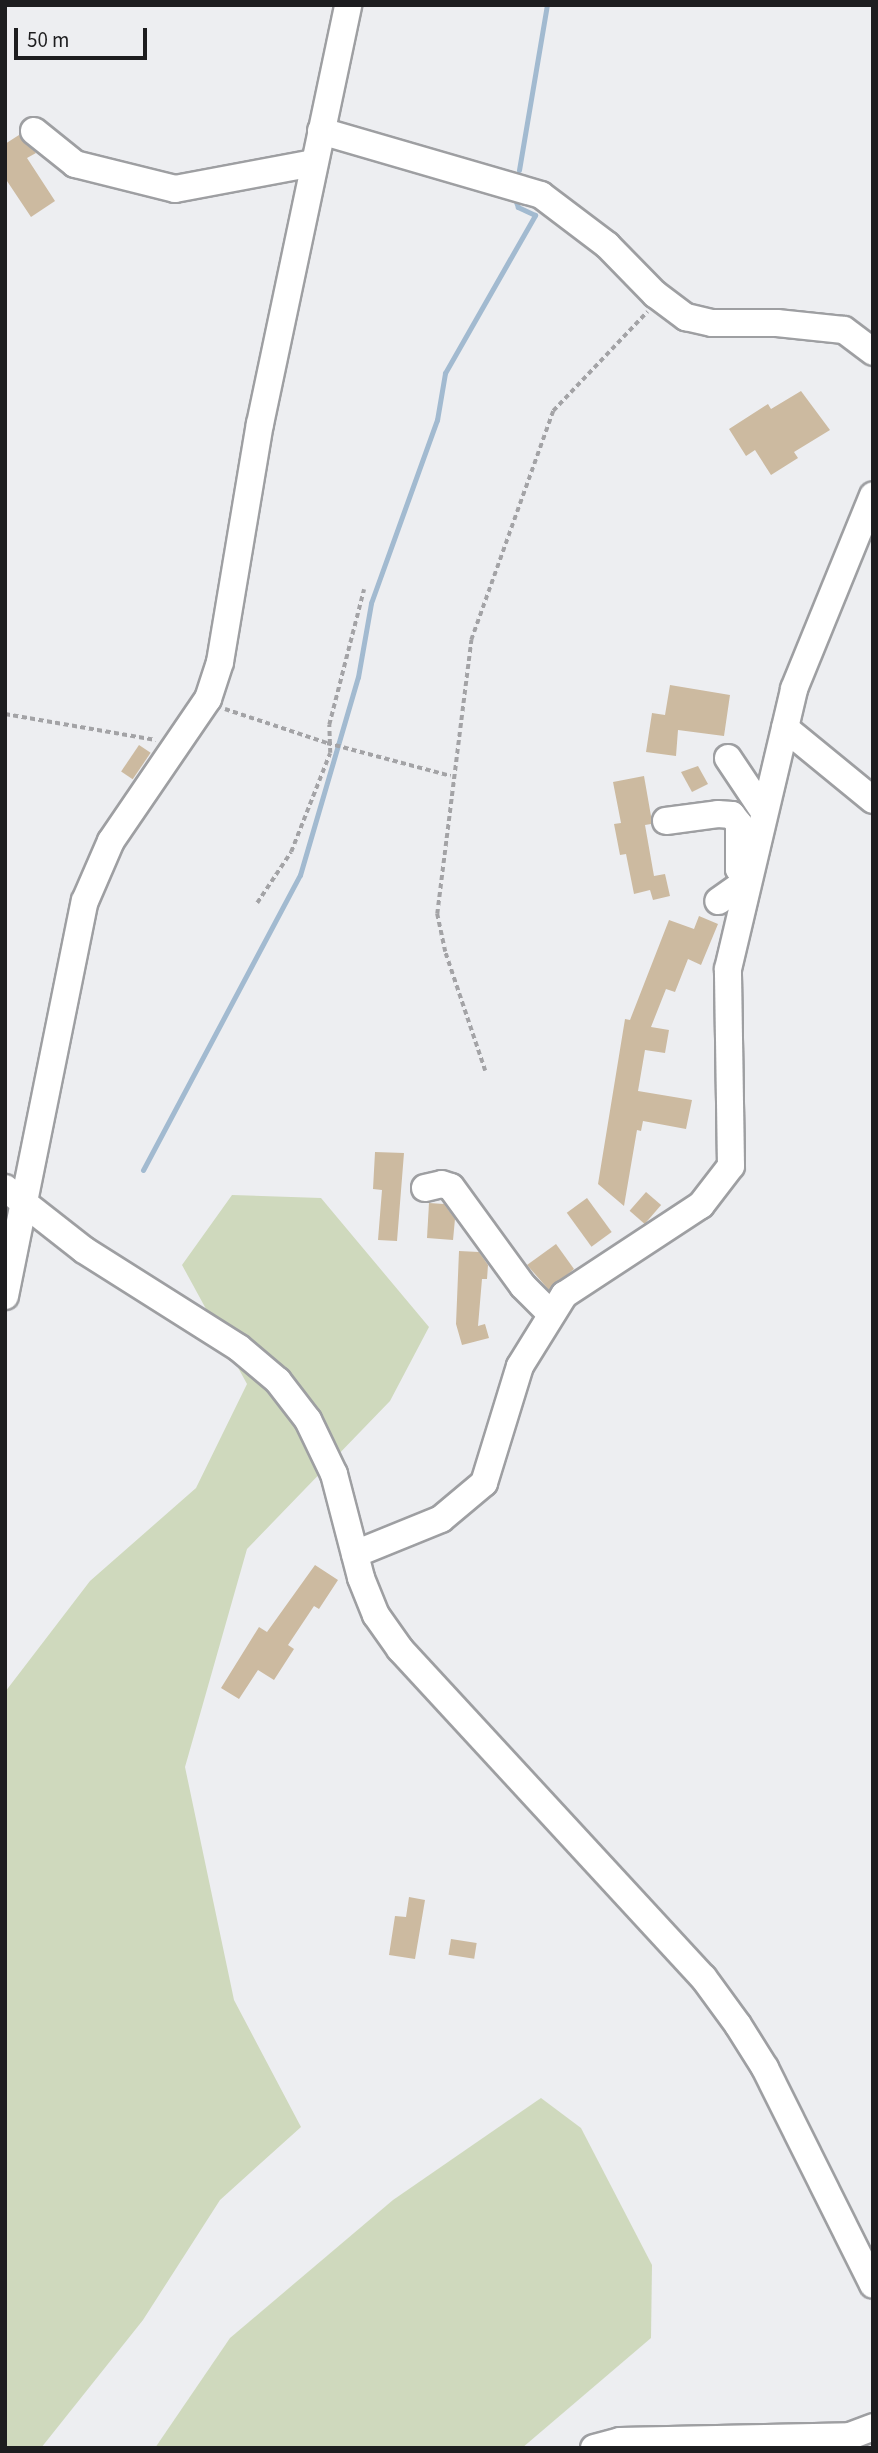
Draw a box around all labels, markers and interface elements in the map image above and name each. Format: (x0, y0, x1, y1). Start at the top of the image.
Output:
scale bar (18, 14, 150, 58)
text: 50 m (27, 25, 69, 55)

